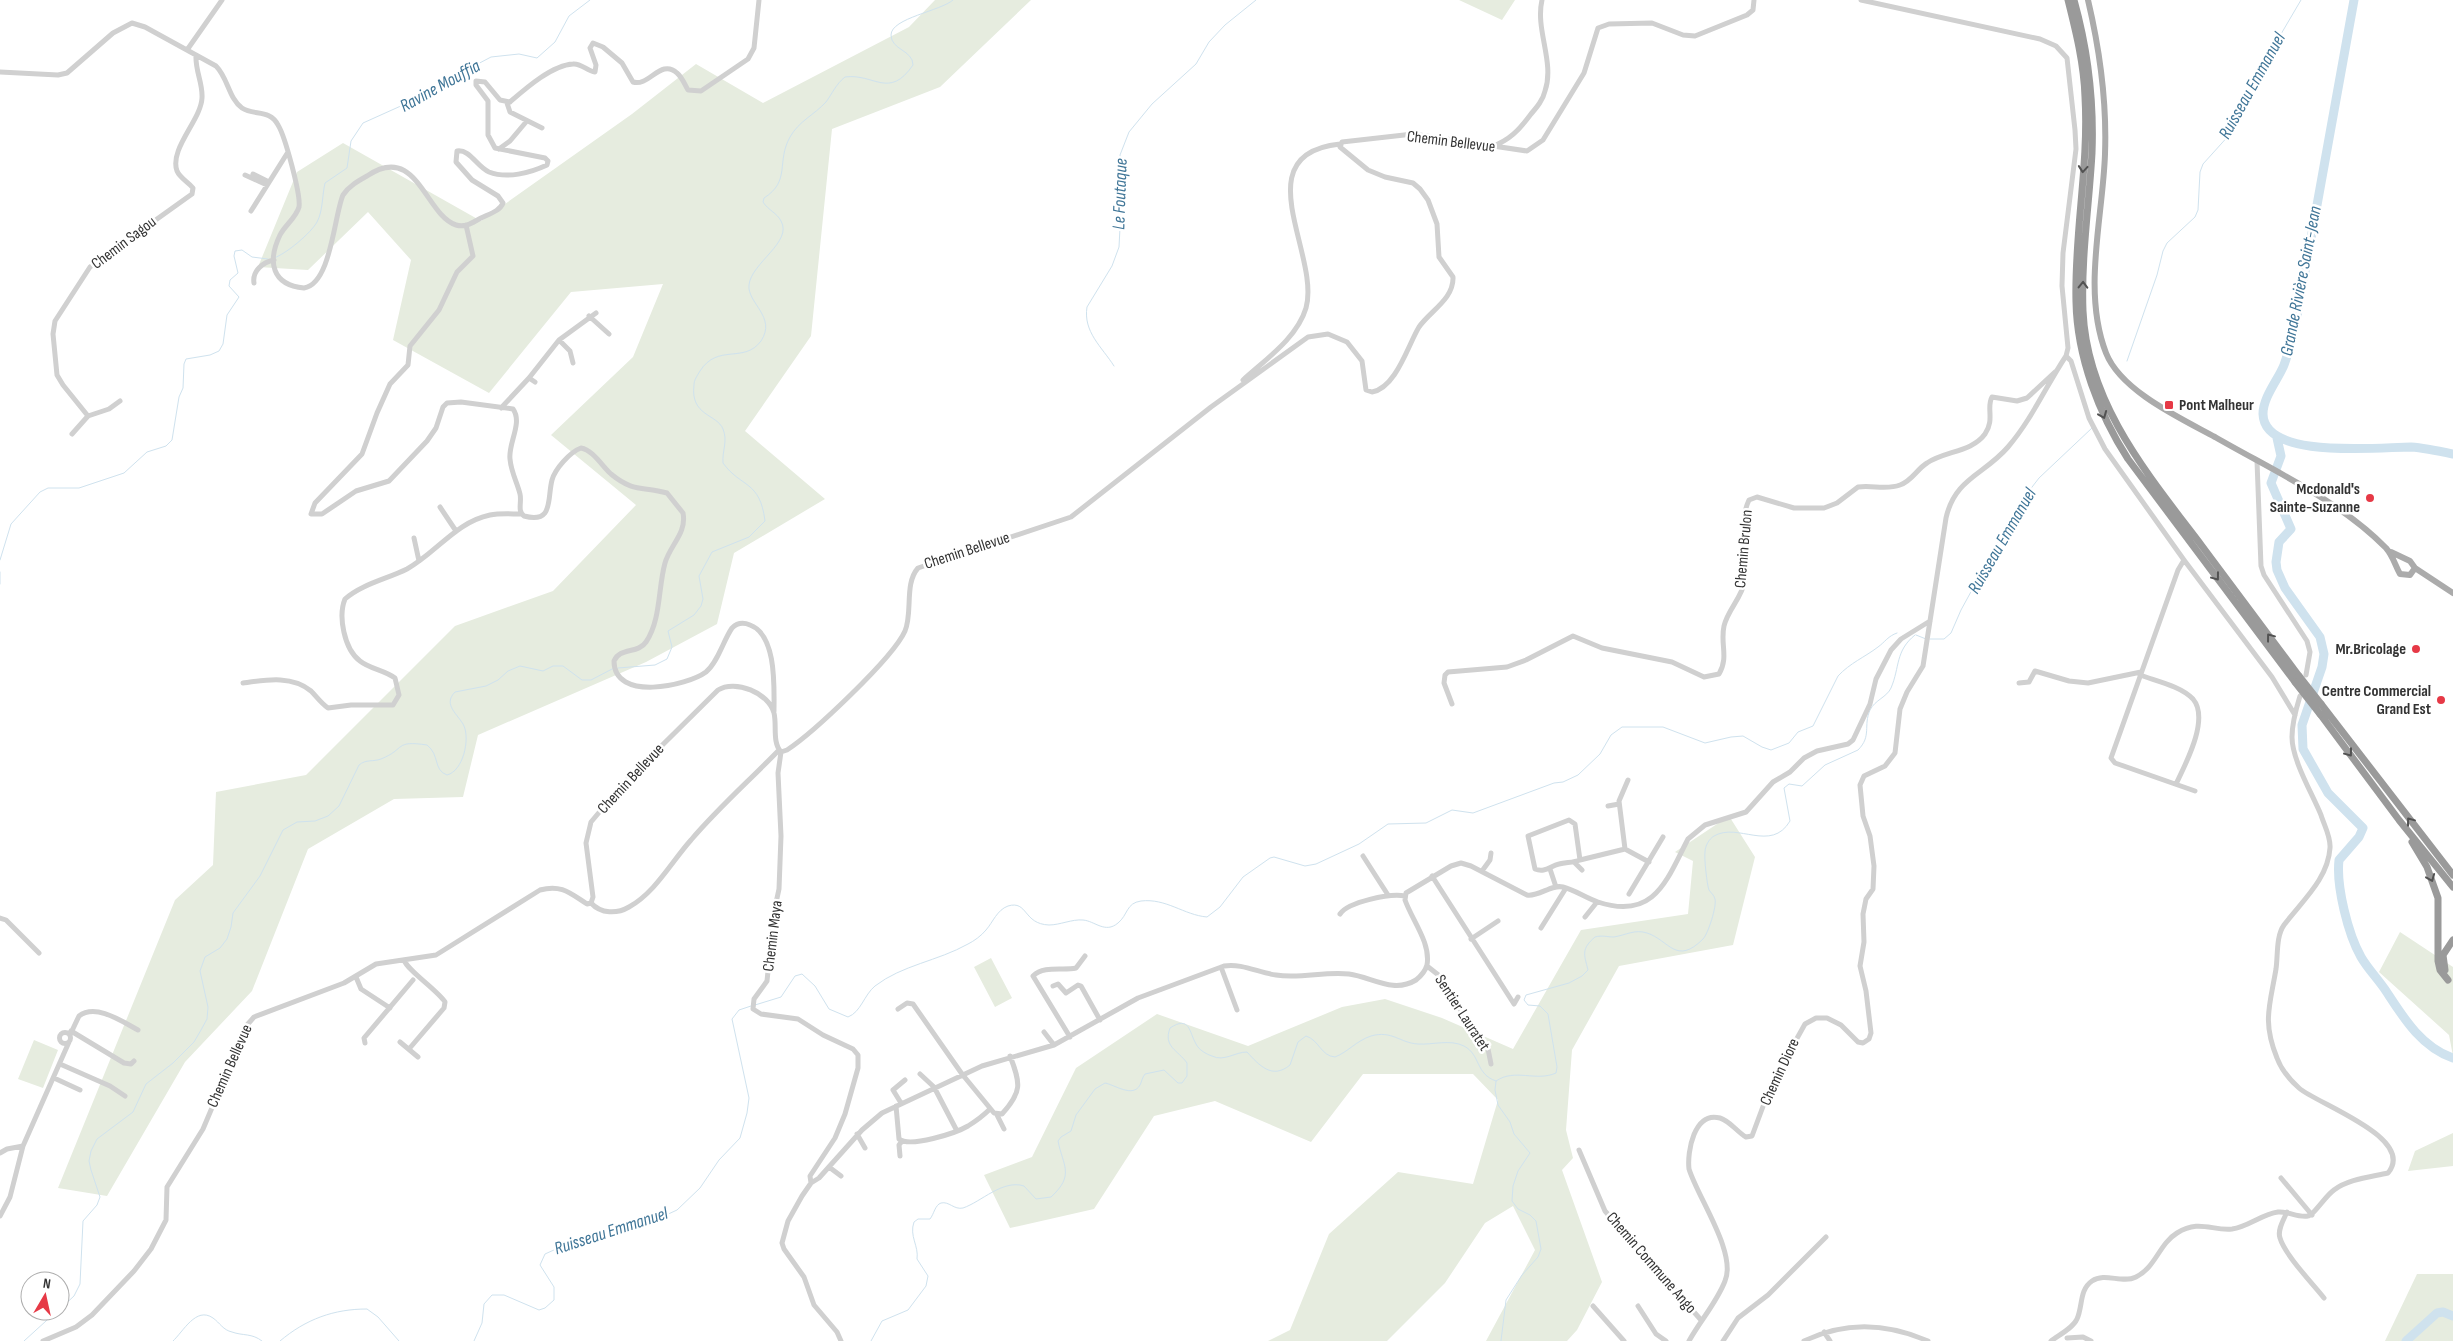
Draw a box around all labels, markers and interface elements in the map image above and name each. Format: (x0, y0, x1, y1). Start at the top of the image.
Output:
water label: Ruisseau Emmanuel (2214, 29, 2290, 143)
water label: Ravine Mouffia (396, 55, 484, 117)
street label: Chemin Bellevue (1406, 127, 1496, 157)
water label: Le Foutaque (1108, 158, 1132, 230)
one-way arrow (2078, 166, 2089, 174)
water label: Grande Rivière Saint-Jean (2276, 204, 2326, 358)
street label: Chemin Sagou (88, 212, 160, 274)
one-way arrow (2078, 281, 2089, 289)
place label: Pont Malheur (2179, 396, 2254, 415)
marker: Pont Malheur (2163, 399, 2175, 411)
one-way arrow (2097, 410, 2108, 419)
place label: Mcdonald's Sainte-Suzanne (2270, 480, 2360, 517)
water label: Ruisseau Emmanuel (1963, 484, 2041, 597)
marker: Mcdonald's Sainte-Suzanne (2364, 492, 2376, 504)
street label: Chemin Brulon (1731, 509, 1757, 589)
street label: Chemin Bellevue (922, 528, 1012, 574)
one-way arrow (2210, 571, 2219, 581)
one-way arrow (2268, 634, 2276, 643)
place label: Mr.Bricolage (2335, 640, 2406, 659)
marker: Mr.Bricolage (2410, 643, 2422, 655)
place label: Centre Commercial Grand Est (2322, 682, 2431, 719)
marker: Centre Commercial Grand Est (2435, 694, 2447, 706)
street label: Chemin Bellevue (594, 740, 668, 818)
one-way arrow (2343, 747, 2352, 757)
one-way arrow (2407, 817, 2416, 826)
one-way arrow (2425, 873, 2436, 882)
street label: Chemin Maya (759, 899, 787, 973)
street label: Sentier Lauratet (1430, 971, 1494, 1055)
street label: Chemin Bellevue (203, 1022, 257, 1110)
street label: Chemin Diore (1756, 1035, 1804, 1109)
water label: Ruisseau Emmanuel (552, 1203, 671, 1259)
street label: Chemin Commune Ango (1602, 1208, 1700, 1318)
north arrow (20, 1271, 70, 1321)
text: N (42, 1275, 52, 1293)

